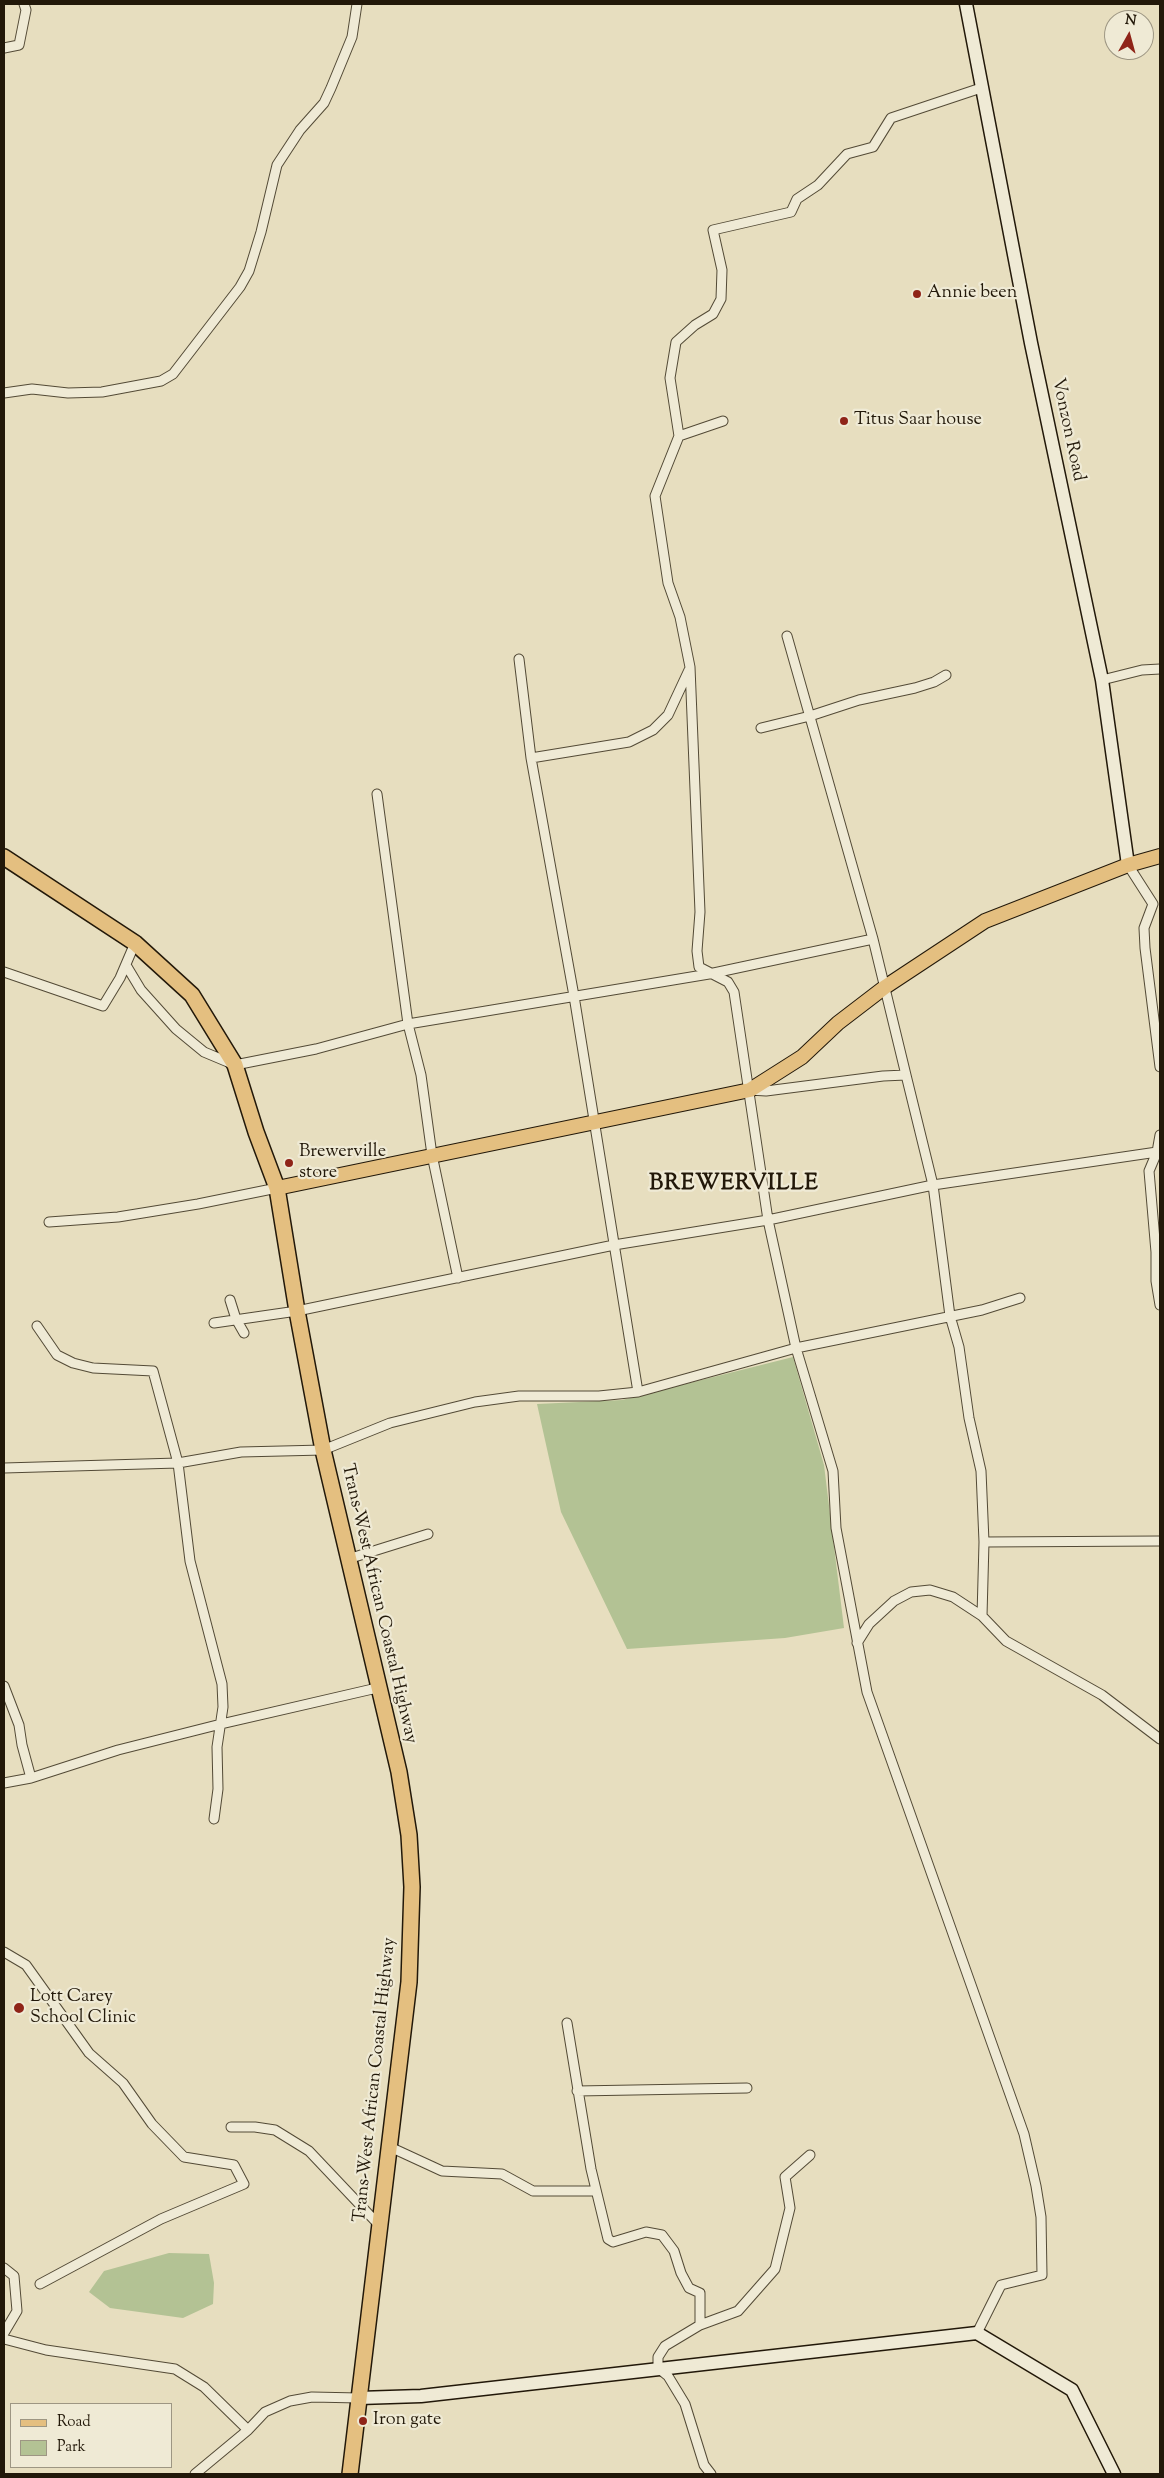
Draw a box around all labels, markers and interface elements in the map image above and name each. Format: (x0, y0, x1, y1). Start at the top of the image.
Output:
north arrow (1104, 10, 1154, 60)
text: N (1124, 10, 1137, 32)
place label: Annie been (927, 283, 1017, 305)
marker: Annie been (911, 288, 923, 300)
street label: Vonzon Road (1046, 376, 1088, 484)
place label: Titus Saar house (854, 410, 982, 432)
marker: Titus Saar house (838, 415, 850, 427)
place label: Brewerville store (299, 1142, 386, 1184)
marker: Brewerville store (283, 1157, 295, 1169)
district label: BREWERVILLE (648, 1172, 820, 1198)
street label: Trans-West African Coastal Highway (335, 1462, 421, 1746)
street label: Trans-West African Coastal Highway (350, 1936, 402, 2224)
place label: Lott Carey School Clinic (30, 1987, 136, 2030)
marker: Lott Carey School Clinic (12, 2001, 26, 2015)
legend (10, 2403, 172, 2468)
place label: Iron gate (373, 2410, 441, 2432)
text: Road (57, 2412, 91, 2433)
marker: Iron gate (357, 2415, 369, 2427)
text: Park (57, 2437, 86, 2458)

